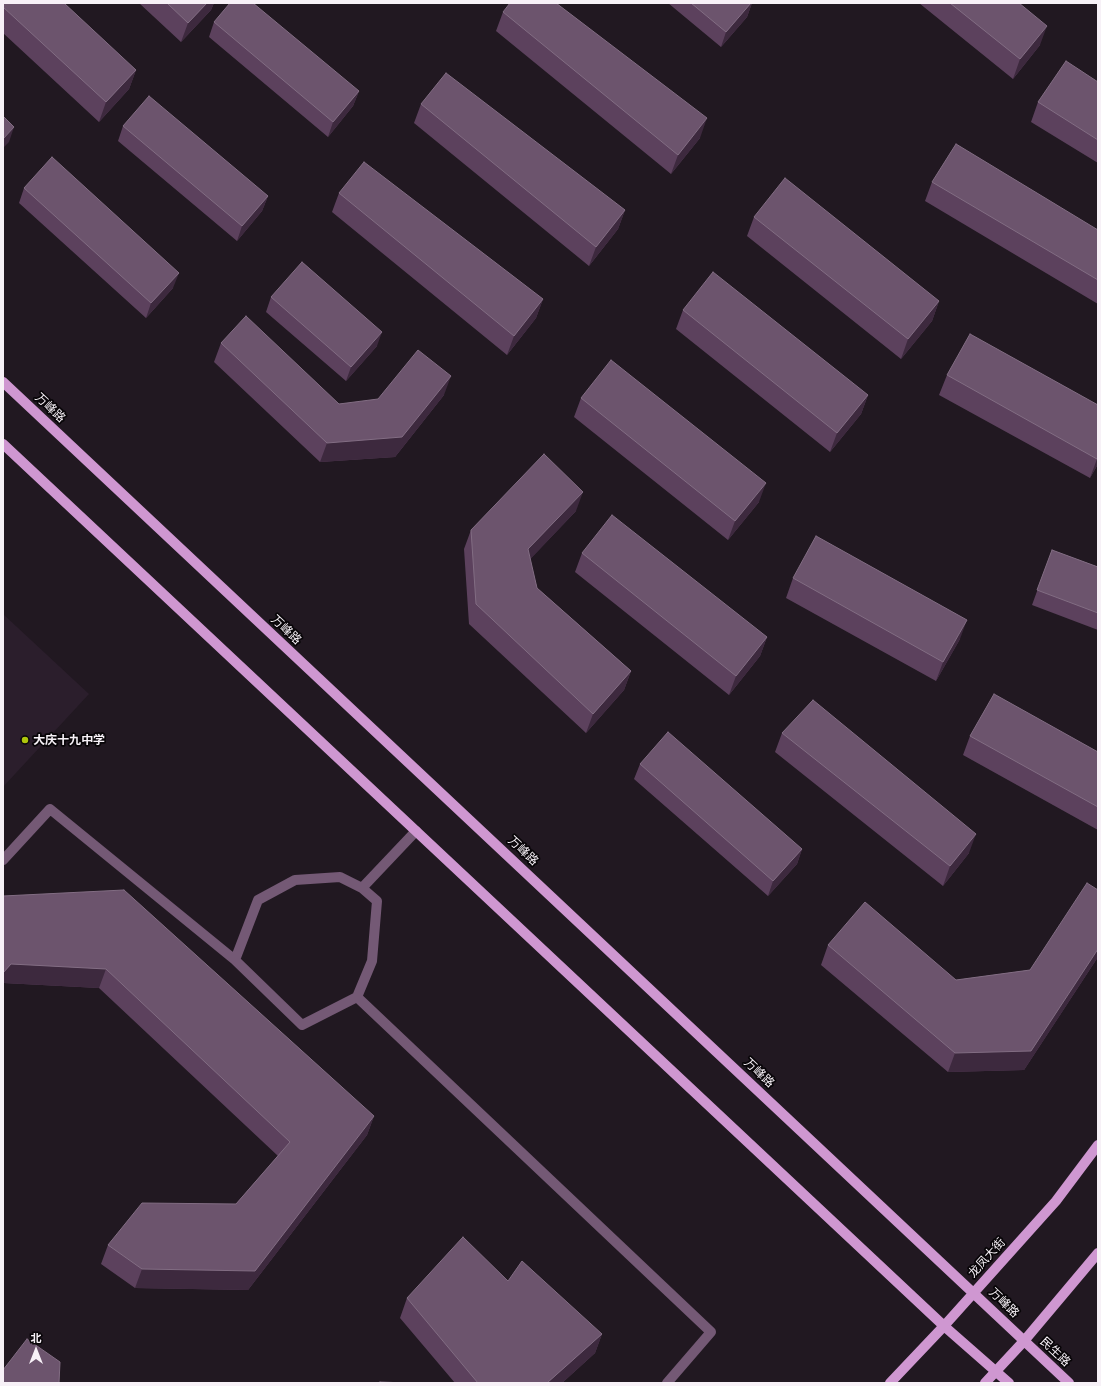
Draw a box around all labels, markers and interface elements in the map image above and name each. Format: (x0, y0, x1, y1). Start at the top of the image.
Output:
street label: 万峰路 (32, 390, 68, 426)
street label: 万峰路 (268, 612, 304, 648)
place label: 大庆十九中学 (33, 733, 105, 747)
marker: 大庆十九中学 (20, 735, 30, 745)
street label: 万峰路 (505, 833, 541, 869)
street label: 万峰路 (741, 1055, 777, 1091)
street label: 龙凤大街 (966, 1235, 1008, 1281)
street label: 万峰路 (986, 1285, 1022, 1321)
north arrow (16, 1330, 56, 1370)
text: 北 (31, 1331, 42, 1345)
street label: 民生路 (1037, 1334, 1073, 1370)

